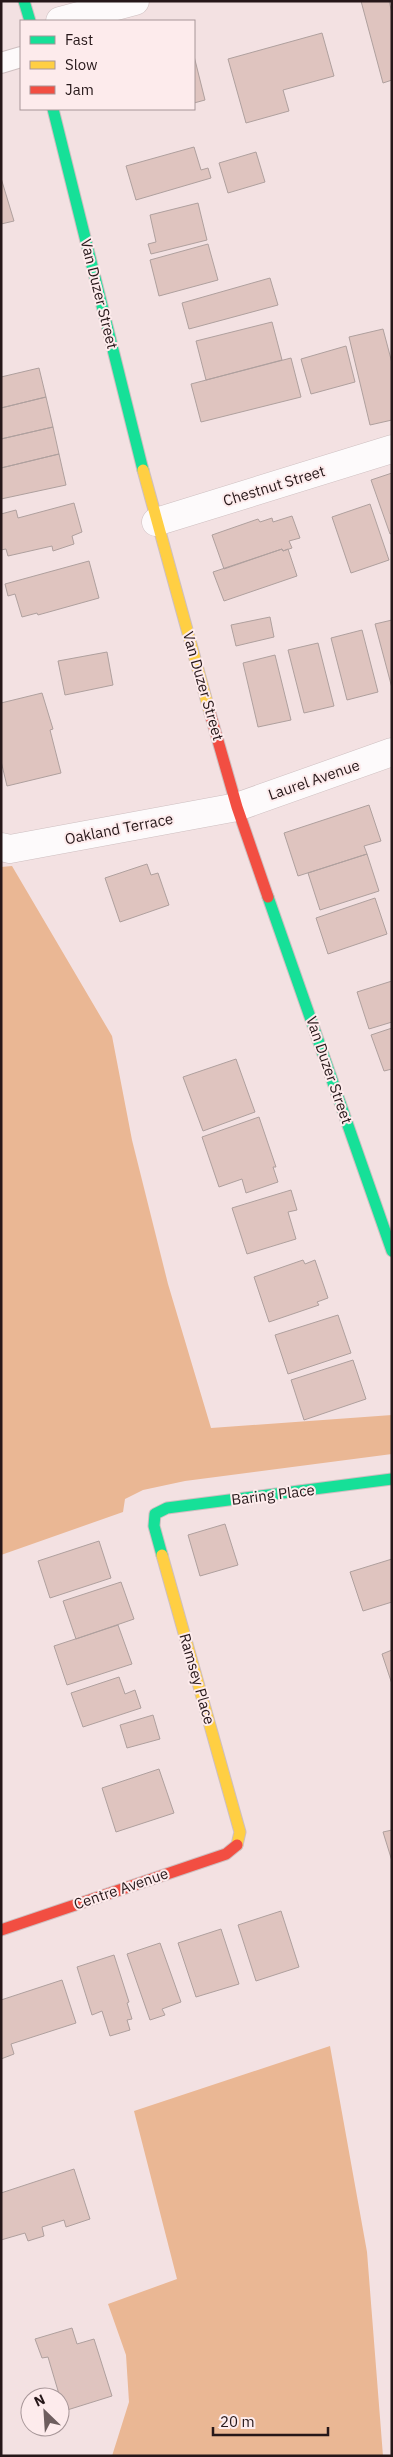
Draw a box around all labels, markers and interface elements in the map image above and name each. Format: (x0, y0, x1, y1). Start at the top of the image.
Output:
legend (20, 20, 195, 110)
text: Fast (65, 30, 93, 49)
text: Slow (65, 55, 98, 74)
text: Jam (65, 80, 94, 99)
street label: Van Duzer Street (77, 237, 122, 351)
street label: Chestnut Street (221, 461, 327, 510)
street label: Van Duzer Street (179, 629, 228, 743)
street label: Laurel Avenue (266, 755, 362, 804)
street label: Oakland Terrace (63, 809, 175, 848)
street label: Van Duzer Street (302, 1014, 357, 1126)
street label: Baring Place (230, 1480, 316, 1509)
street label: Ramsey Place (175, 1631, 220, 1727)
street label: Centre Avenue (71, 1863, 171, 1914)
north arrow (20, 2387, 70, 2437)
text: N (31, 2390, 48, 2411)
scale bar (213, 2404, 328, 2436)
text: 20 m (220, 2412, 255, 2431)

